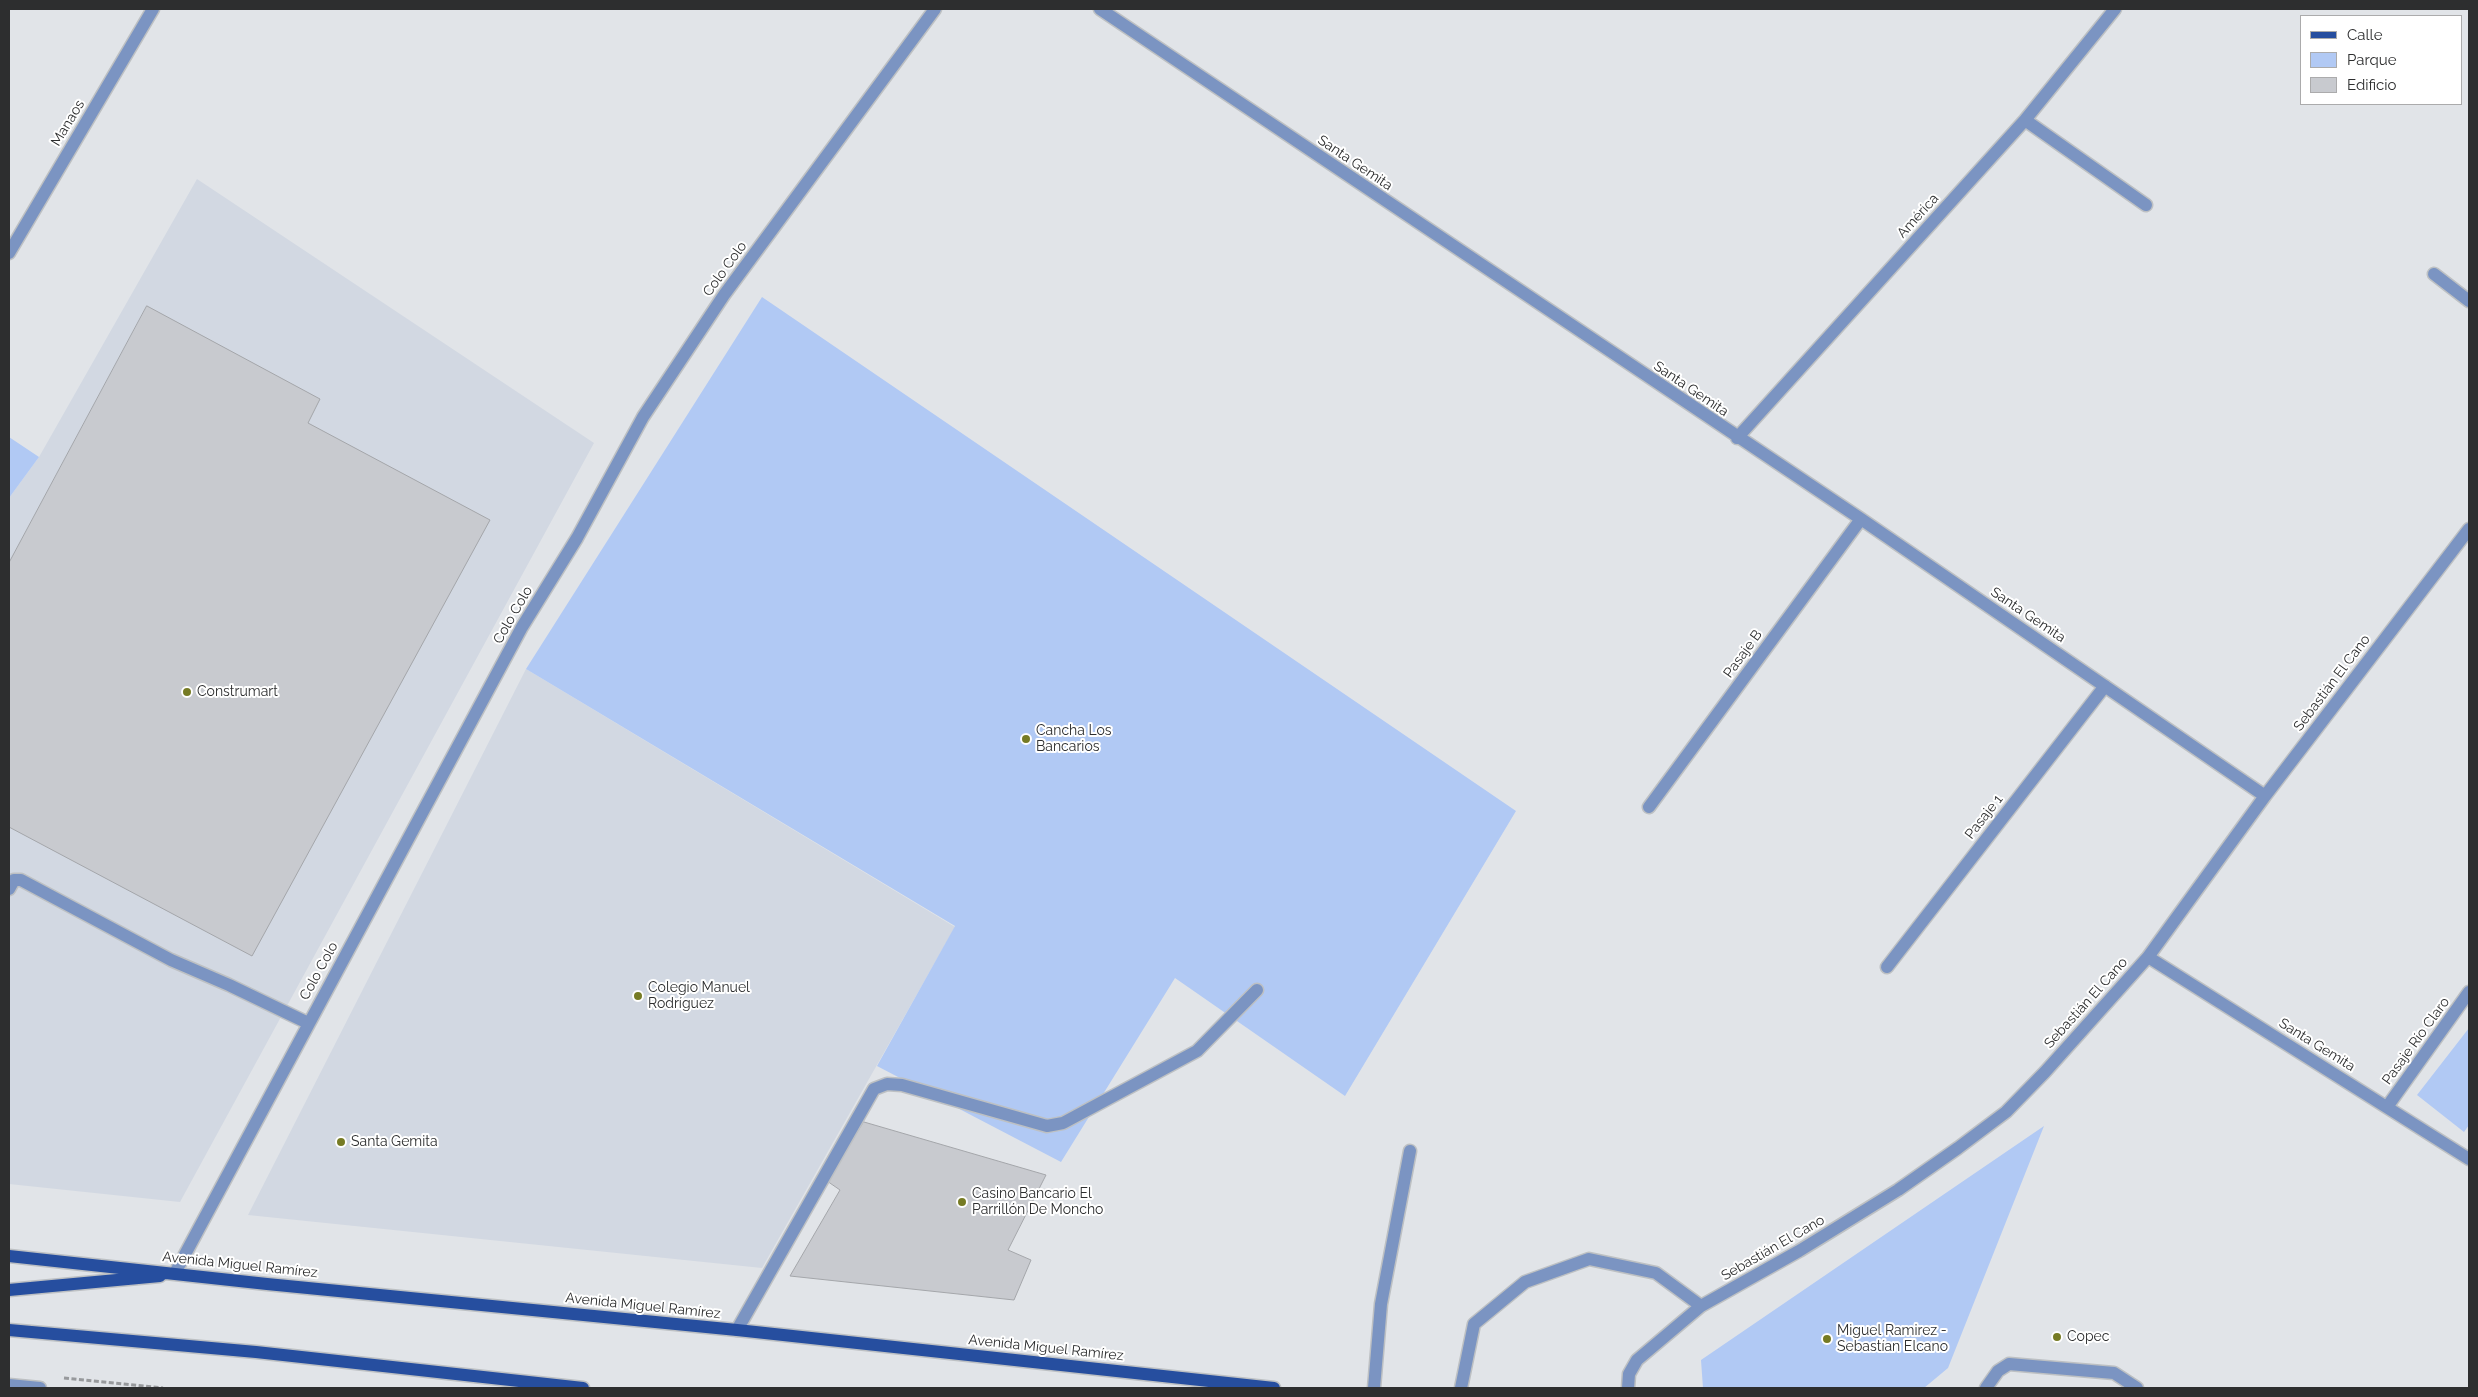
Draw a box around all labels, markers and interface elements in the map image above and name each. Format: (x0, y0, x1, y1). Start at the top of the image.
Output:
legend (2300, 15, 2463, 105)
text: Calle (2347, 26, 2382, 44)
text: Parque (2347, 51, 2396, 69)
text: Edificio (2347, 76, 2397, 94)
street label: Manaos (48, 97, 88, 149)
street label: Santa Gemita (1314, 132, 1396, 194)
street label: América (1894, 190, 1942, 242)
street label: Colo Colo (699, 238, 751, 300)
street label: Santa Gemita (1650, 358, 1732, 420)
street label: Colo Colo (490, 583, 536, 647)
street label: Santa Gemita (1987, 584, 2069, 646)
street label: Pasaje B (1720, 627, 1766, 681)
street label: Sebastián El Cano (2290, 631, 2374, 735)
place label: Construmart (197, 684, 278, 700)
marker: Construmart (181, 686, 193, 698)
place label: Cancha Los Bancarios (1036, 723, 1112, 756)
marker: Cancha Los Bancarios (1020, 733, 1032, 745)
street label: Pasaje 1 (1962, 792, 2006, 842)
street label: Colo Colo (296, 939, 342, 1003)
street label: Sebastián El Cano (2041, 954, 2131, 1052)
place label: Colegio Manuel Rodríguez (648, 980, 750, 1012)
marker: Colegio Manuel Rodríguez (632, 990, 644, 1002)
street label: Pasaje Río Claro (2379, 994, 2453, 1088)
street label: Santa Gemita (2276, 1015, 2358, 1075)
place label: Santa Gemita (351, 1134, 438, 1150)
marker: Santa Gemita (335, 1136, 347, 1148)
place label: Casino Bancario El Parrillón De Moncho (972, 1186, 1103, 1218)
marker: Casino Bancario El Parrillón De Moncho (956, 1196, 968, 1208)
street label: Sebastián El Cano (1718, 1212, 1828, 1284)
street label: Avenida Miguel Ramírez (162, 1249, 318, 1281)
street label: Avenida Miguel Ramírez (565, 1290, 721, 1322)
place label: Miguel Ramirez - Sebastían Elcano (1837, 1323, 1948, 1355)
place label: Copec (2067, 1329, 2109, 1345)
marker: Copec (2051, 1331, 2063, 1343)
street label: Avenida Miguel Ramírez (968, 1332, 1124, 1364)
marker: Miguel Ramirez - Sebastían Elcano (1821, 1333, 1833, 1345)

